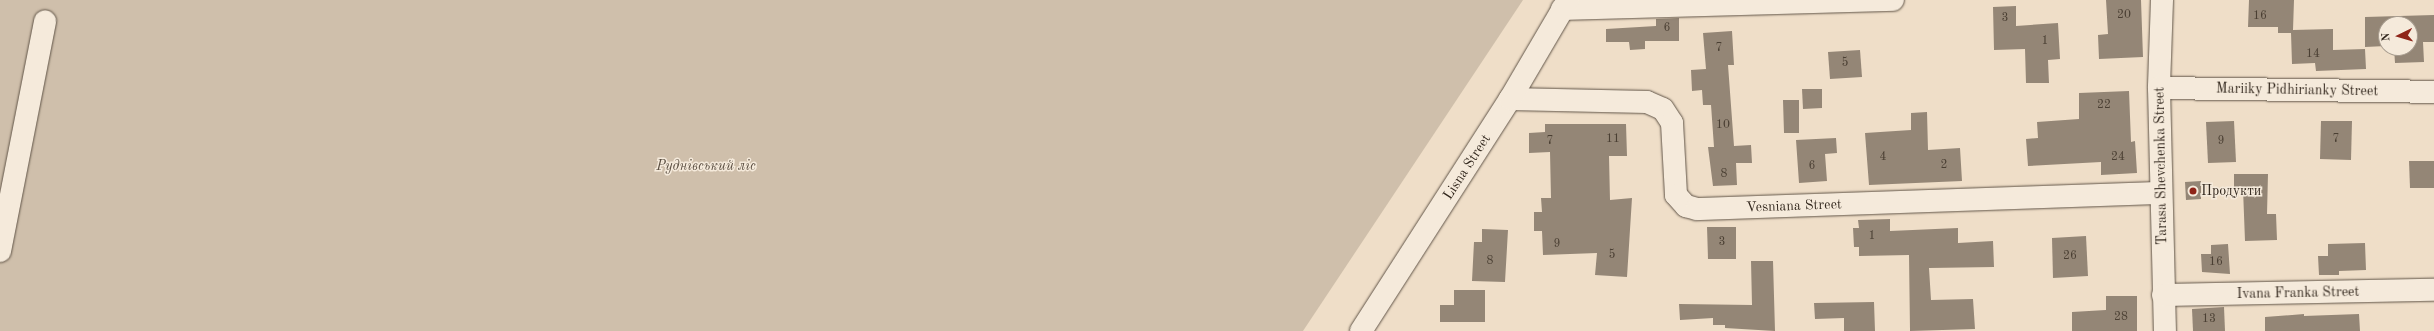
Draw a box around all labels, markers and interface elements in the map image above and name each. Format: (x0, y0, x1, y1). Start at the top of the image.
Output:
house number: 20 (2117, 9, 2131, 23)
house number: 16 (2253, 10, 2267, 24)
house number: 3 (2002, 12, 2008, 26)
north arrow (2378, 16, 2418, 56)
house number: 6 (1664, 22, 1670, 36)
text: N (2381, 32, 2392, 42)
house number: 1 (2042, 35, 2048, 49)
house number: 7 (1716, 42, 1722, 56)
house number: 14 (2306, 48, 2320, 62)
house number: 5 (1842, 57, 1848, 71)
street label: Mariiky Pidhirianky Street (2216, 80, 2378, 100)
street label: Tarasa Shevchenka Street (2151, 87, 2171, 245)
house number: 22 (2097, 99, 2111, 113)
house number: 10 (1716, 119, 1730, 133)
street label: Lisna Street (1440, 131, 1494, 203)
house number: 11 (1606, 133, 1620, 147)
house number: 7 (2333, 133, 2339, 147)
house number: 7 (1547, 135, 1553, 149)
house number: 9 (2218, 135, 2224, 149)
house number: 4 (1880, 151, 1886, 165)
house number: 24 (2111, 151, 2125, 165)
park label: Руднівський ліс (656, 158, 756, 174)
house number: 2 (1941, 159, 1947, 173)
house number: 6 (1809, 160, 1815, 174)
house number: 8 (1721, 168, 1727, 182)
place label: Продукти (2201, 183, 2261, 199)
marker: Продукти (2188, 186, 2198, 196)
street label: Vesniana Street (1746, 196, 1842, 216)
house number: 1 (1869, 230, 1875, 244)
house number: 3 (1719, 236, 1725, 250)
house number: 9 (1554, 238, 1560, 252)
house number: 5 (1609, 249, 1615, 263)
house number: 26 (2063, 250, 2077, 264)
house number: 8 (1487, 255, 1493, 269)
house number: 16 (2209, 256, 2223, 270)
street label: Ivana Franka Street (2237, 284, 2359, 302)
house number: 28 (2114, 311, 2128, 325)
house number: 13 (2202, 313, 2216, 327)

